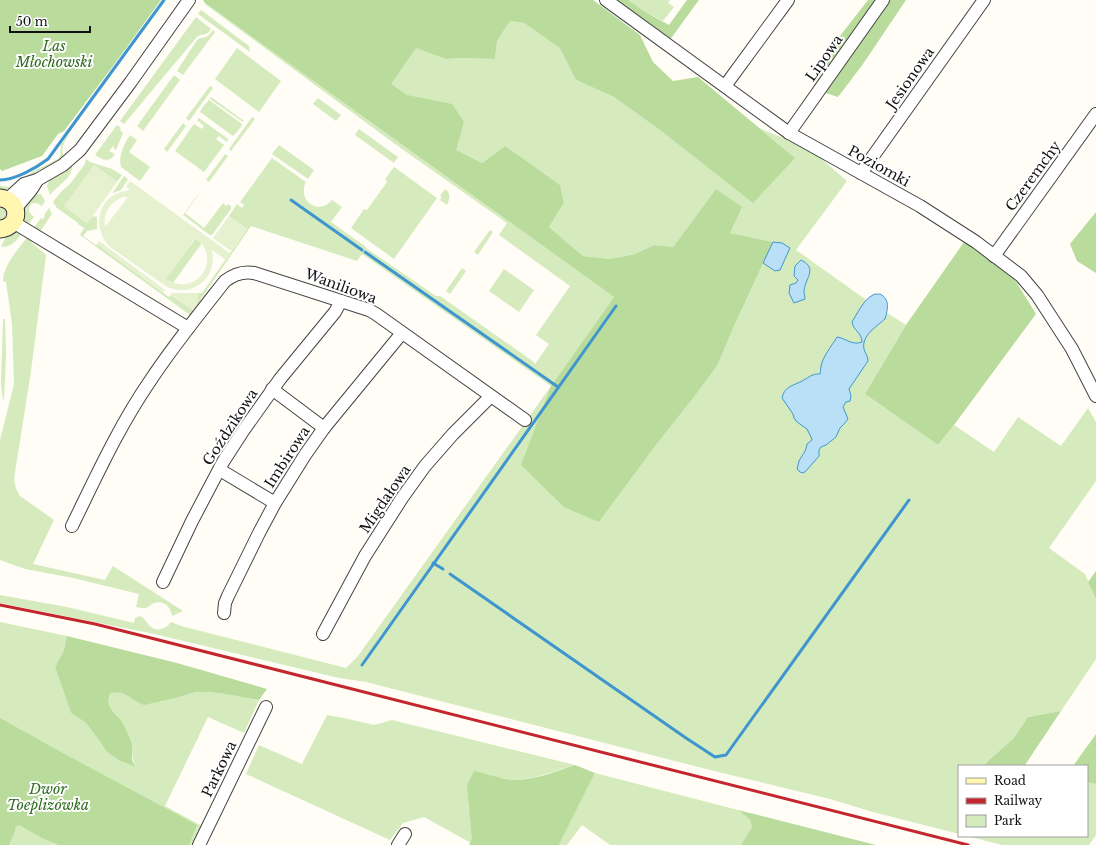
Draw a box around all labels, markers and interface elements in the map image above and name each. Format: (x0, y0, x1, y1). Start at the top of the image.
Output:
scale bar (10, 8, 90, 34)
text: 50 m (16, 14, 48, 29)
street label: Lipowa (801, 31, 847, 85)
park label: Las Młochowski (15, 37, 92, 71)
street label: Jesionowa (881, 43, 938, 114)
street label: Czeremchy (1001, 137, 1065, 215)
street label: Poziomki (845, 142, 913, 191)
street label: Waniliowa (302, 264, 380, 307)
street label: Goździkowa (199, 385, 262, 469)
street label: Imbirowa (260, 423, 314, 491)
street label: Migdałowa (356, 461, 415, 537)
street label: Parkowa (198, 738, 240, 800)
legend (958, 765, 1088, 837)
text: Road (994, 773, 1026, 788)
park label: Dwór Toeplizówka (7, 780, 89, 814)
text: Railway (994, 793, 1043, 808)
text: Park (994, 813, 1022, 828)

